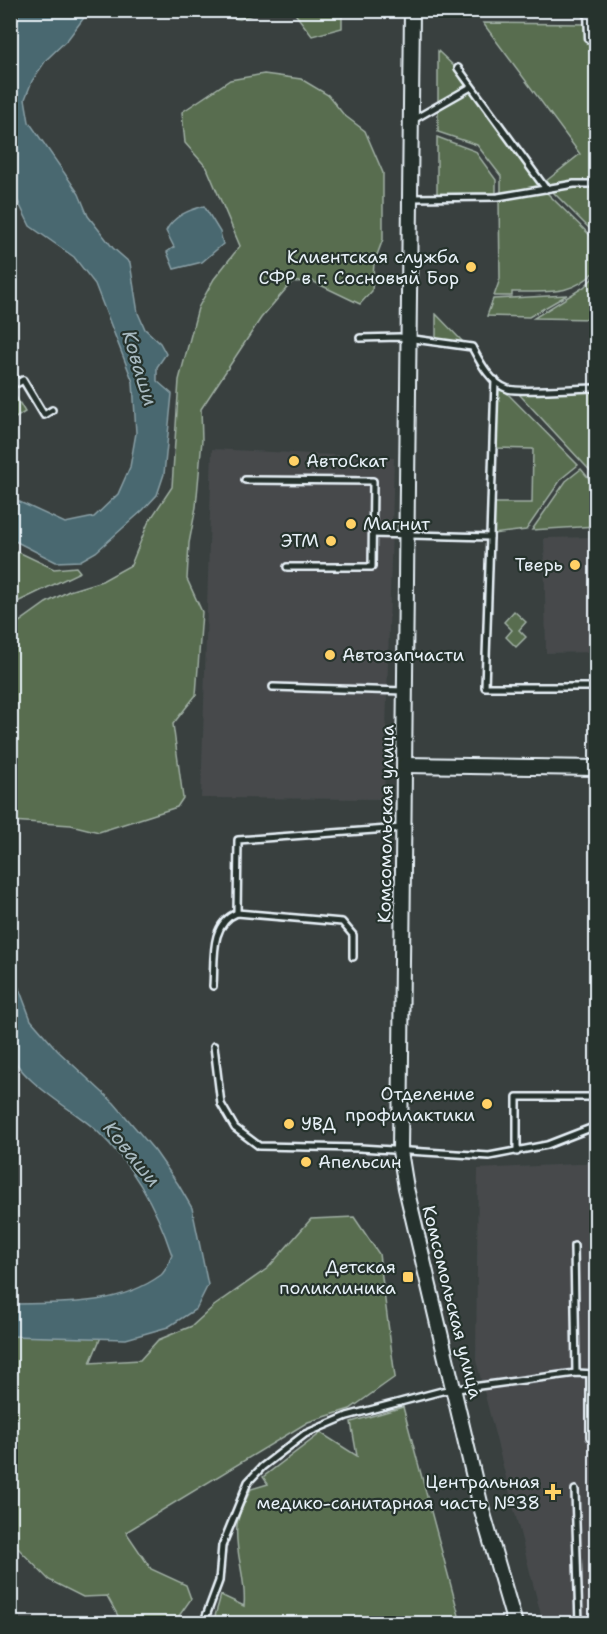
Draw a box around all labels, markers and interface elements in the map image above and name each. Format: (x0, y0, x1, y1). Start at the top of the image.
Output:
place label: Клиентская служба СФР в г. Сосновый Бор (258, 245, 459, 290)
marker: Клиентская служба СФР в г. Сосновый Бор (464, 260, 478, 274)
water label: Коваши (116, 327, 164, 409)
place label: АвтоСкат (306, 449, 389, 473)
marker: АвтоСкат (287, 454, 301, 468)
place label: Магнит (363, 512, 431, 536)
marker: Магнит (344, 517, 358, 531)
place label: ЭТМ (281, 529, 319, 553)
marker: ЭТМ (324, 534, 338, 548)
place label: Тверь (515, 553, 563, 577)
marker: Тверь (568, 558, 582, 572)
place label: Автозапчасти (342, 643, 464, 667)
marker: Автозапчасти (323, 648, 337, 662)
street label: Комсомольская улица (372, 725, 400, 923)
place label: Отделение профилактики (345, 1082, 475, 1127)
marker: Отделение профилактики (480, 1097, 494, 1111)
place label: УВД (301, 1112, 336, 1136)
water label: Коваши (97, 1116, 167, 1192)
marker: УВД (282, 1117, 296, 1131)
place label: Апельсин (318, 1150, 402, 1174)
marker: Апельсин (299, 1155, 313, 1169)
street label: Комсомольская улица (416, 1203, 488, 1401)
place label: Детская поликлиника (279, 1255, 396, 1300)
marker: Детская поликлиника (401, 1270, 415, 1284)
place label: Центральная медико-санитарная часть №38 (257, 1470, 540, 1515)
marker: Центральная медико-санитарная часть №38 (544, 1483, 562, 1501)

